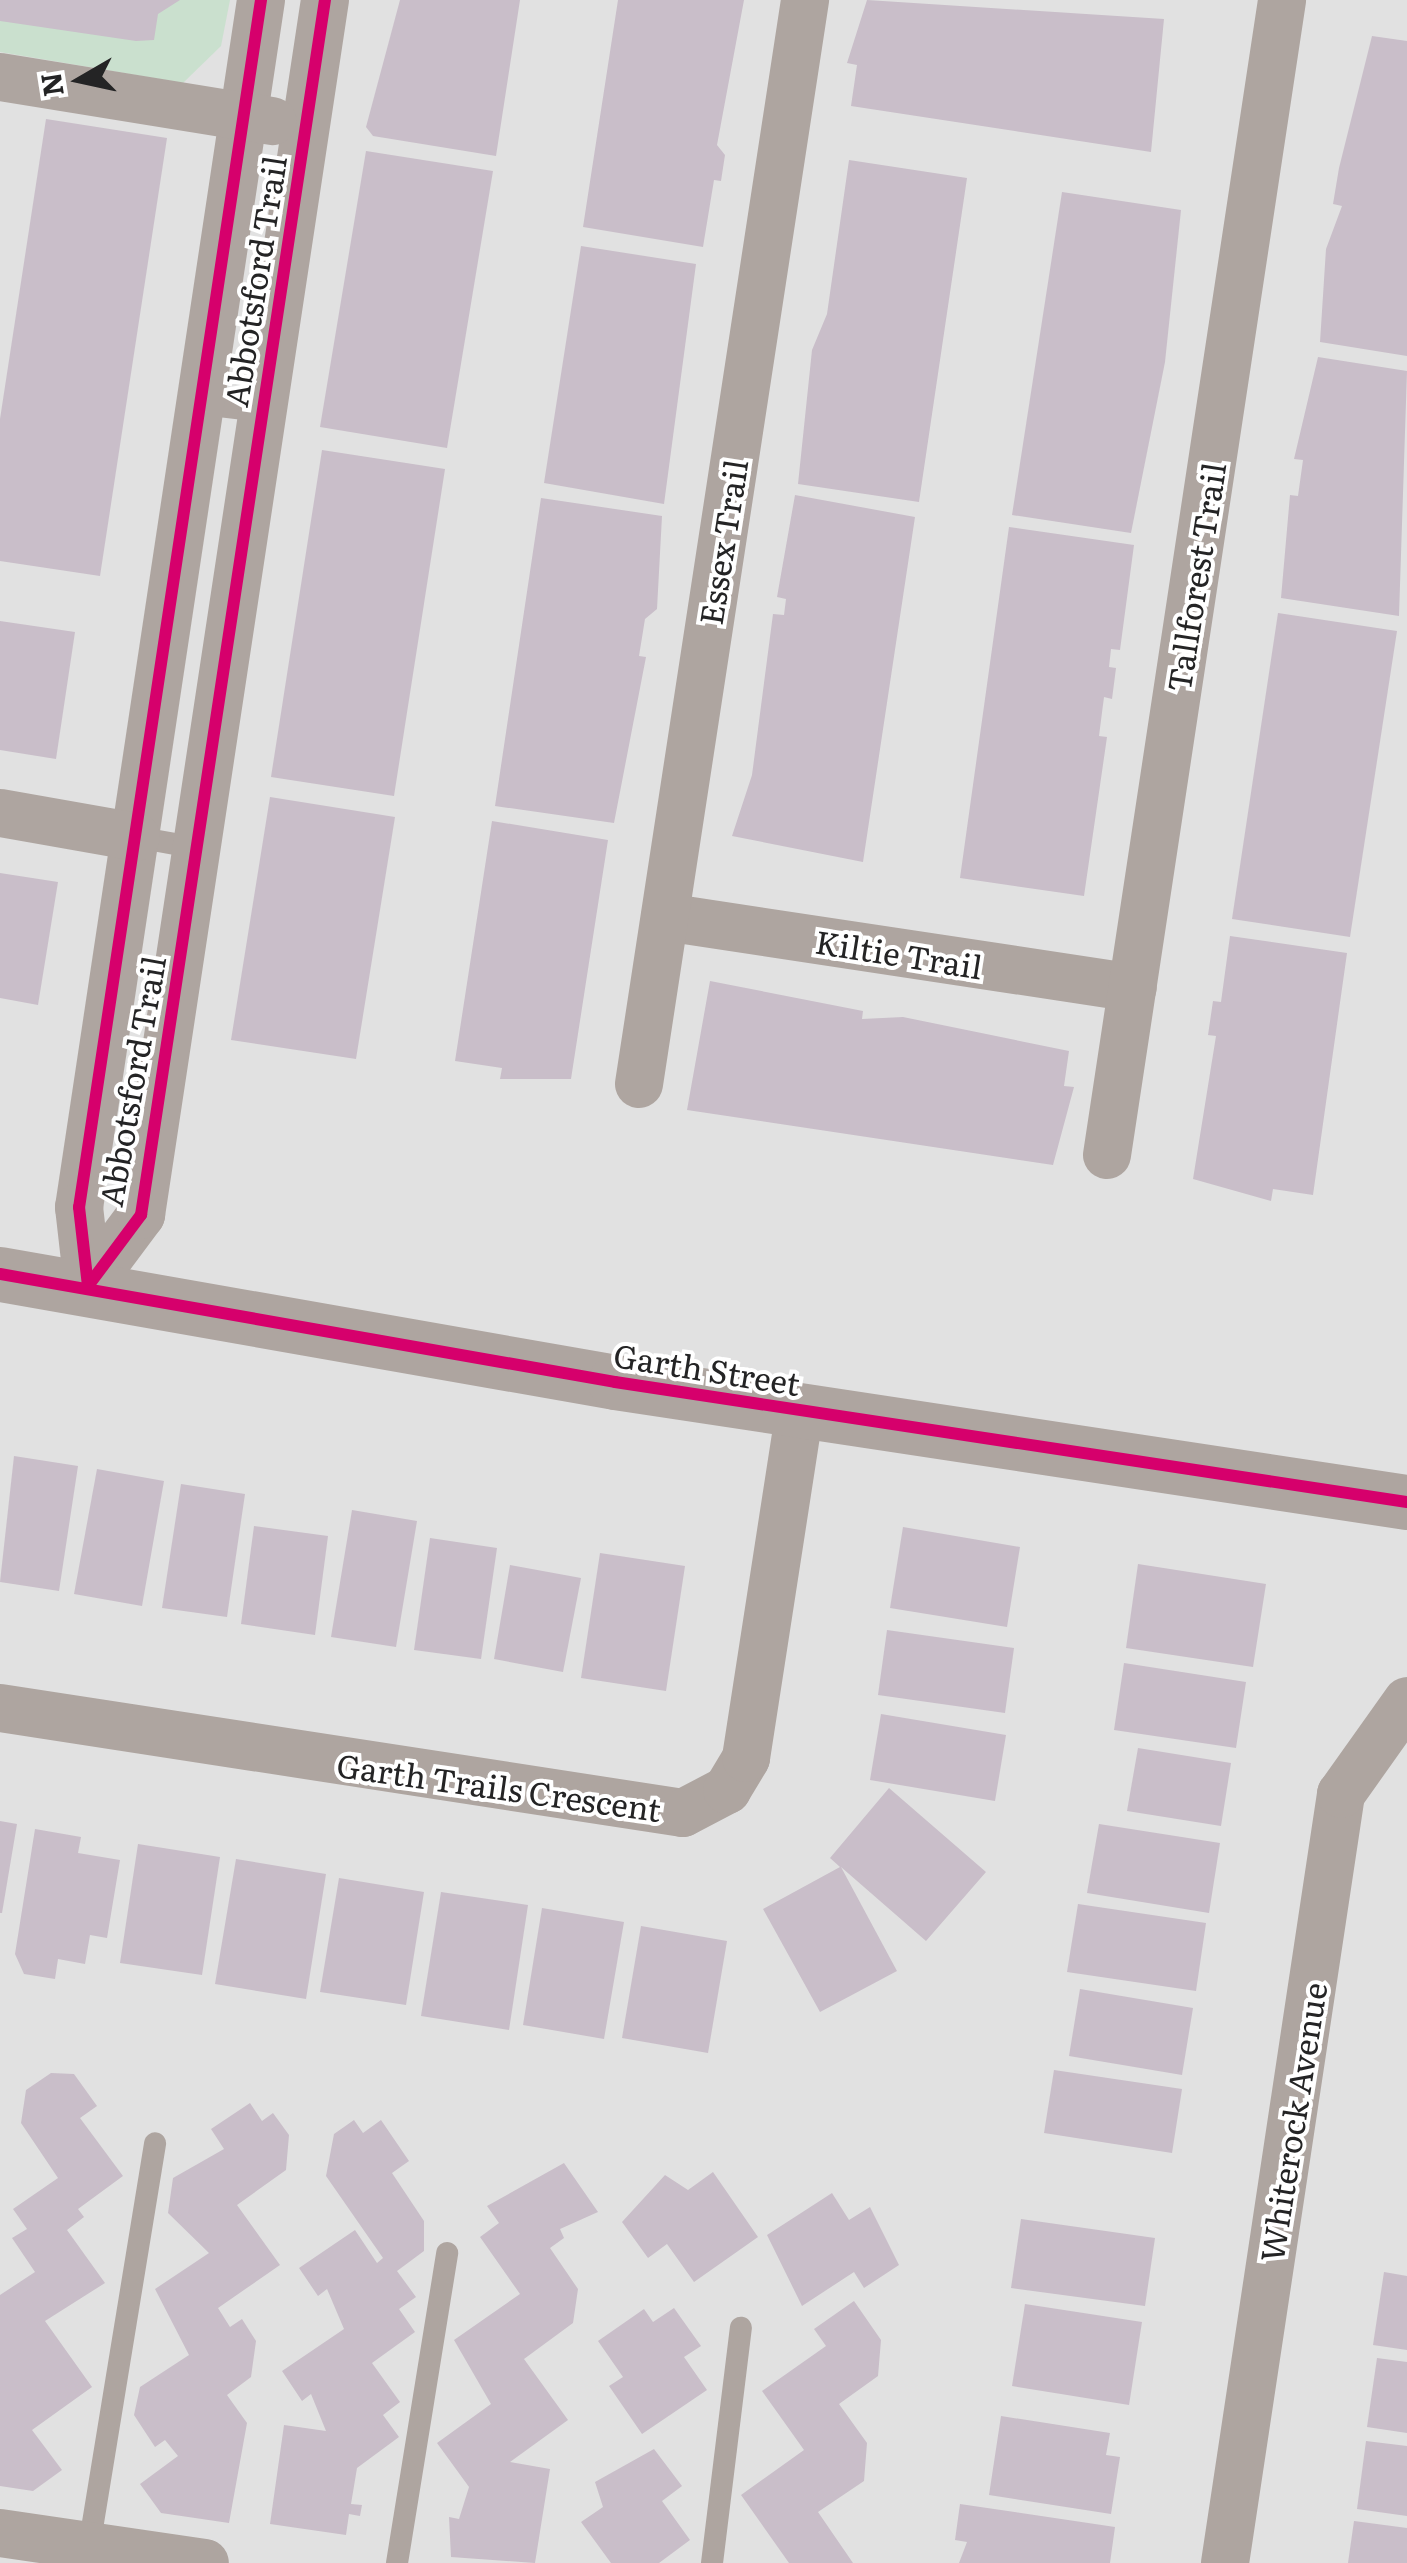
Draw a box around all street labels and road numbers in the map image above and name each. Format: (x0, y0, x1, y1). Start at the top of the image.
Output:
street label: Abbotsford Trail (215, 153, 293, 409)
street label: Essex Trail (690, 457, 754, 627)
street label: Tallforest Trail (1158, 460, 1232, 694)
street label: Kiltie Trail (813, 921, 985, 985)
street label: Abbotsford Trail (90, 953, 172, 1209)
street label: Garth Street (611, 1334, 803, 1402)
street label: Garth Trails Crescent (334, 1744, 664, 1828)
street label: Whiterock Avenue (1251, 1980, 1333, 2264)

